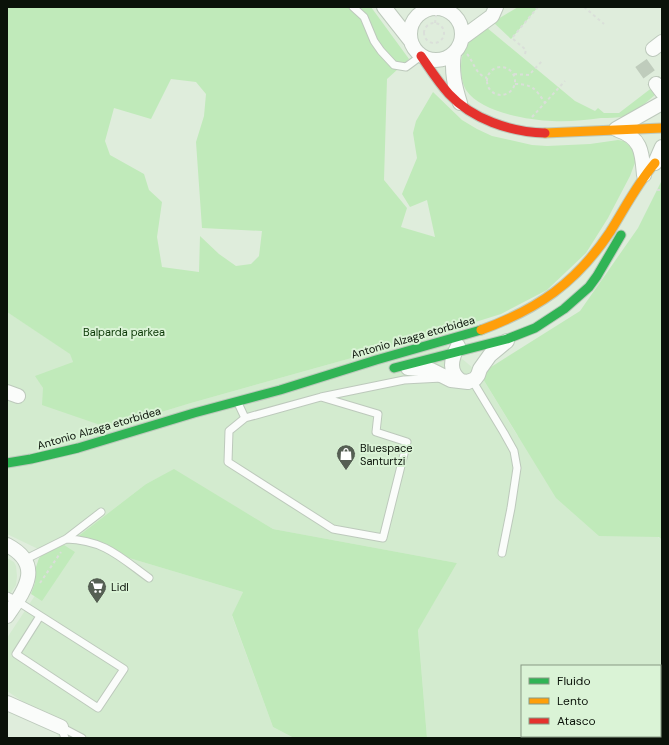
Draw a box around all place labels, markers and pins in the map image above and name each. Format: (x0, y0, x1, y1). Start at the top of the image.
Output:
place label: Bluespace Santurtzi (360, 441, 413, 468)
shop icon: Bluespace Santurtzi (335, 443, 357, 471)
supermarket icon: Lidl (86, 576, 108, 604)
place label: Lidl (111, 580, 129, 594)

